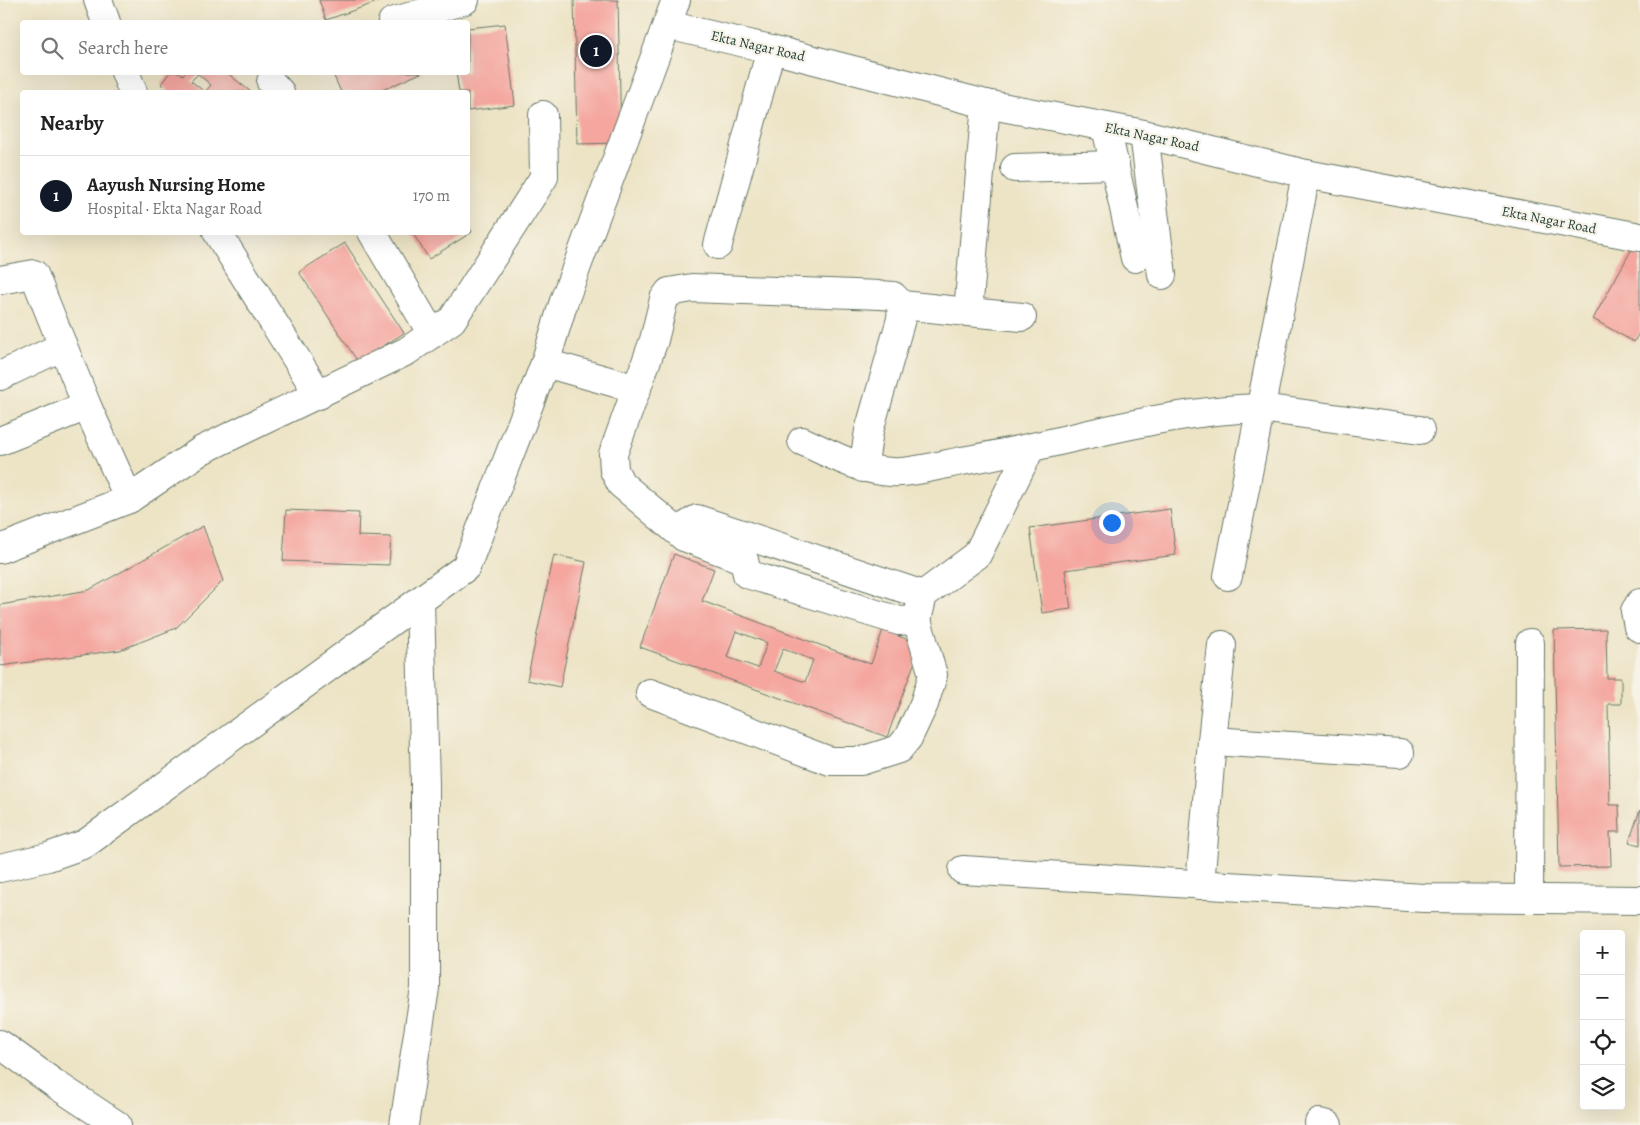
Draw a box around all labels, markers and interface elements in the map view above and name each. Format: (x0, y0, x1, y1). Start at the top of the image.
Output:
search box (20, 20, 470, 75)
street label: Ekta Nagar Road (709, 26, 807, 66)
pin: 1 (580, 32, 612, 70)
icon: search (38, 34, 66, 62)
text: Search here (78, 35, 168, 61)
text: Nearby (40, 109, 103, 137)
street label: Ekta Nagar Road (1103, 118, 1201, 156)
text: Aayush Nursing Home (87, 172, 265, 198)
text: 1 (53, 185, 59, 207)
text: 170 m (413, 185, 450, 207)
text: Hospital · Ekta Nagar Road (87, 198, 262, 220)
street label: Ekta Nagar Road (1500, 202, 1598, 239)
your location (1099, 510, 1125, 536)
map controls (1580, 930, 1625, 1110)
button: + (1580, 930, 1625, 975)
button: − (1580, 975, 1625, 1020)
button: locate (1580, 1020, 1625, 1065)
button: layers (1580, 1065, 1625, 1110)

